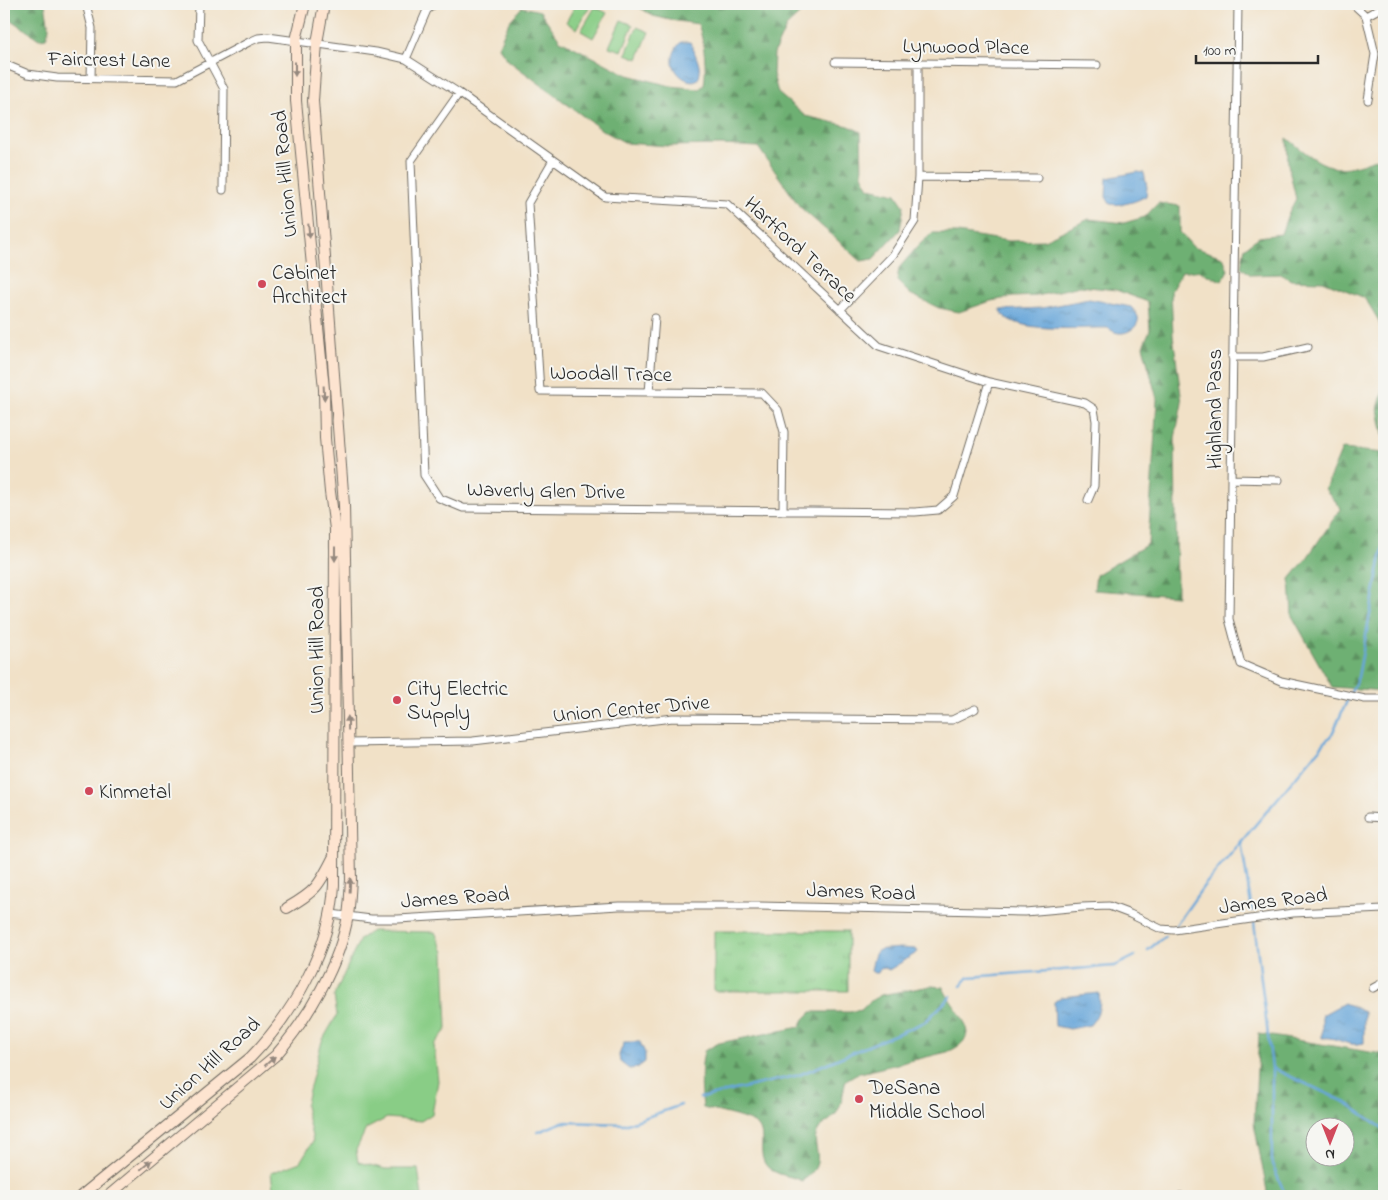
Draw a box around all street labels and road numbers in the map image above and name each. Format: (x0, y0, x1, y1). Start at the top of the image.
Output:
street label: Lynwood Place (902, 32, 1030, 66)
street label: Faircrest Lane (47, 45, 171, 77)
street label: Union Hill Road (265, 109, 307, 239)
street label: Hartford Terrace (737, 190, 863, 311)
street label: Highland Pass (1201, 349, 1233, 469)
street label: Woodall Trace (550, 359, 673, 391)
street label: Waverly Glen Drive (467, 476, 626, 510)
street label: Union Hill Road (303, 586, 333, 714)
street label: Union Center Drive (552, 688, 711, 732)
street label: James Road (806, 876, 916, 910)
street label: James Road (400, 880, 511, 918)
street label: James Road (1217, 880, 1329, 924)
street label: Union Hill Road (153, 1010, 268, 1118)

